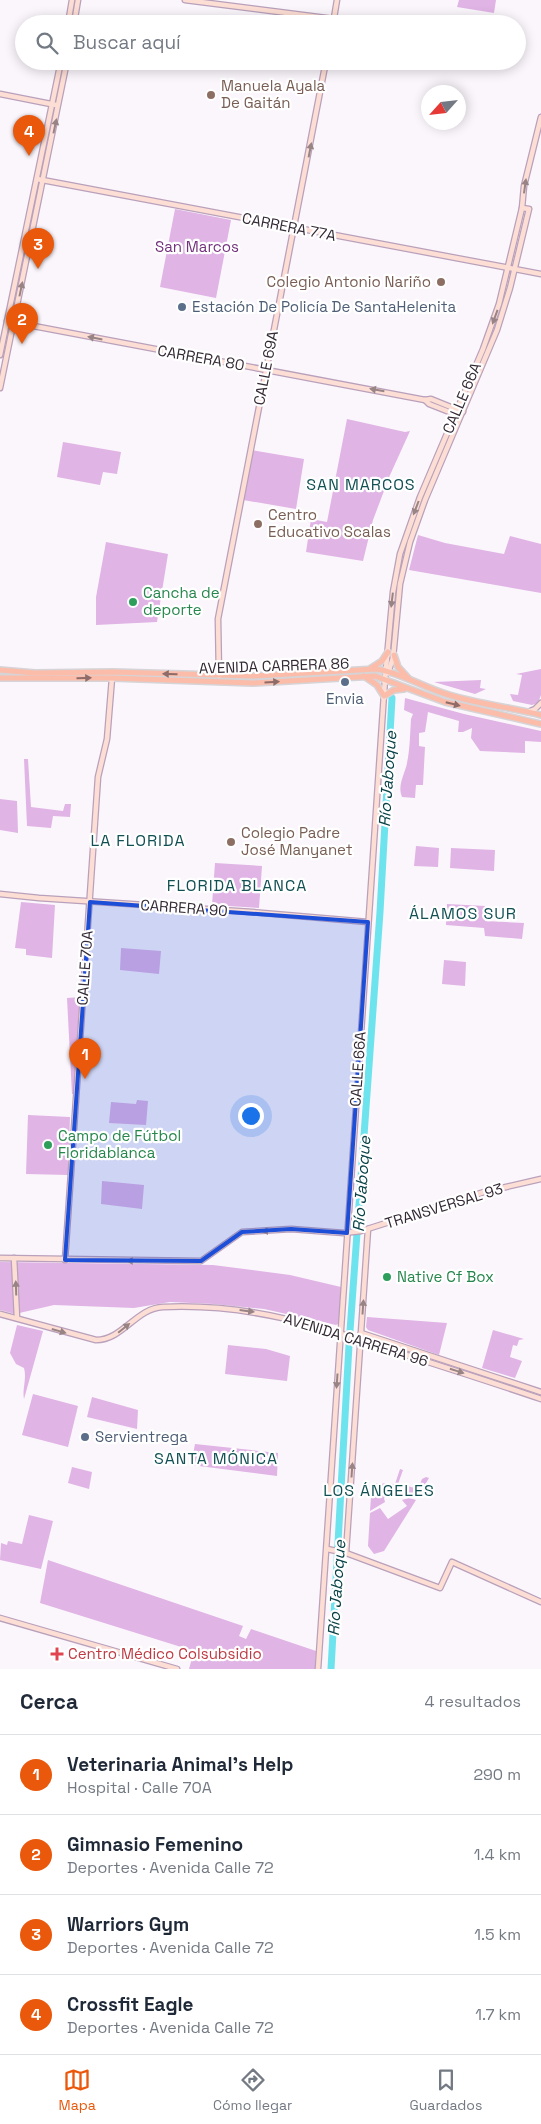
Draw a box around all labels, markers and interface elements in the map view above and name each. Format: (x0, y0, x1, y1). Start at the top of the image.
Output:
search box (15, 15, 526, 70)
icon: search (33, 29, 61, 57)
text: Buscar aquí (73, 30, 181, 55)
place label: Manuela Ayala De Gaitán (221, 76, 326, 112)
north arrow (421, 85, 466, 130)
marker: Manuela Ayala De Gaitán (205, 89, 217, 101)
pin: 4 (13, 115, 45, 156)
one-way arrow (51, 118, 59, 133)
one-way arrow (306, 142, 314, 158)
one-way arrow (522, 177, 530, 193)
street label: CARRERA 77A (241, 208, 338, 245)
pin: 3 (22, 228, 54, 269)
park label: San Marcos (155, 237, 239, 256)
place label: Colegio Antonio Nariño (267, 272, 431, 291)
marker: Colegio Antonio Nariño (435, 276, 447, 288)
one-way arrow (17, 282, 25, 297)
place label: Estación De Policía De SantaHelenita (192, 297, 457, 316)
marker: Estación De Policía De SantaHelenita (176, 301, 188, 313)
pin: 2 (6, 303, 38, 344)
one-way arrow (491, 310, 499, 325)
street label: CALLE 69A (249, 329, 282, 407)
one-way arrow (88, 334, 103, 342)
street label: CARRERA 80 (156, 341, 246, 374)
street label: CALLE 66A (438, 359, 485, 436)
one-way arrow (369, 386, 385, 394)
district label: SAN MARCOS (306, 474, 416, 495)
one-way arrow (411, 501, 419, 515)
place label: Centro Educativo Scalas (268, 505, 391, 541)
marker: Centro Educativo Scalas (252, 518, 264, 530)
place label: Cancha de deporte (143, 583, 220, 619)
one-way arrow (388, 593, 396, 609)
marker: Cancha de deporte (127, 596, 139, 608)
street label: AVENIDA CARRERA 86 (199, 653, 349, 678)
one-way arrow (162, 670, 178, 678)
one-way arrow (76, 674, 92, 682)
marker: Envia (339, 676, 351, 688)
one-way arrow (265, 677, 281, 685)
place label: Envia (326, 689, 364, 708)
one-way arrow (446, 700, 461, 708)
water label: Río Jaboque (374, 730, 401, 828)
place label: Colegio Padre José Manyanet (241, 823, 353, 859)
district label: LA FLORIDA (90, 830, 186, 851)
marker: Colegio Padre José Manyanet (225, 836, 237, 848)
district label: FLORIDA BLANCA (167, 875, 307, 896)
street label: CARRERA 90 (140, 895, 228, 920)
district label: ÁLAMOS SUR (409, 903, 517, 924)
street label: CALLE 70A (72, 929, 97, 1006)
street label: CALLE 66A (345, 1030, 370, 1107)
pin: 1 (69, 1038, 101, 1079)
your location (238, 1103, 264, 1129)
place label: Campo de Fútbol Floridablanca (58, 1126, 181, 1162)
water label: Río Jaboque (348, 1135, 375, 1233)
marker: Campo de Fútbol Floridablanca (42, 1139, 54, 1151)
street label: TRANSVERSAL 93 (383, 1179, 505, 1233)
one-way arrow (260, 1227, 276, 1235)
one-way arrow (126, 1257, 142, 1265)
place label: Native Cf Box (397, 1267, 494, 1286)
marker: Native Cf Box (381, 1271, 393, 1283)
one-way arrow (11, 1280, 19, 1296)
one-way arrow (359, 1299, 367, 1315)
one-way arrow (239, 1307, 255, 1315)
street label: AVENIDA CARRERA 96 (282, 1308, 431, 1371)
one-way arrow (118, 1322, 131, 1333)
one-way arrow (51, 1327, 66, 1335)
one-way arrow (449, 1368, 464, 1376)
one-way arrow (333, 1374, 341, 1390)
place label: Servientrega (95, 1427, 188, 1446)
marker: Servientrega (79, 1431, 91, 1443)
district label: SANTA MÓNICA (154, 1448, 278, 1469)
one-way arrow (348, 1461, 356, 1477)
district label: LOS ÁNGELES (323, 1480, 435, 1501)
water label: Río Jaboque (323, 1539, 350, 1637)
place label: Centro Médico Colsubsidio (68, 1644, 262, 1663)
marker: Centro Médico Colsubsidio (50, 1647, 64, 1661)
text: Cerca (20, 1688, 78, 1715)
text: 4 resultados (425, 1691, 521, 1712)
text: Veterinaria Animal's Help (67, 1752, 293, 1777)
text: 1 (32, 1764, 40, 1785)
text: 290 m (473, 1764, 521, 1785)
text: Hospital · Calle 70A (67, 1777, 212, 1798)
text: Gimnasio Femenino (67, 1832, 243, 1857)
text: 2 (31, 1844, 41, 1865)
text: 1.4 km (474, 1844, 521, 1865)
text: Deportes · Avenida Calle 72 (67, 1857, 274, 1878)
text: Warriors Gym (67, 1912, 189, 1937)
text: 3 (31, 1924, 41, 1945)
text: 1.5 km (474, 1924, 521, 1945)
text: Deportes · Avenida Calle 72 (67, 1937, 274, 1958)
text: Crossfit Eagle (67, 1992, 194, 2017)
text: 4 (31, 2004, 41, 2025)
text: 1.7 km (475, 2004, 521, 2025)
text: Deportes · Avenida Calle 72 (67, 2017, 274, 2038)
tab: Mapa (59, 2066, 96, 2114)
tab: Cómo llegar (213, 2066, 292, 2114)
tab: Guardados (410, 2066, 482, 2114)

